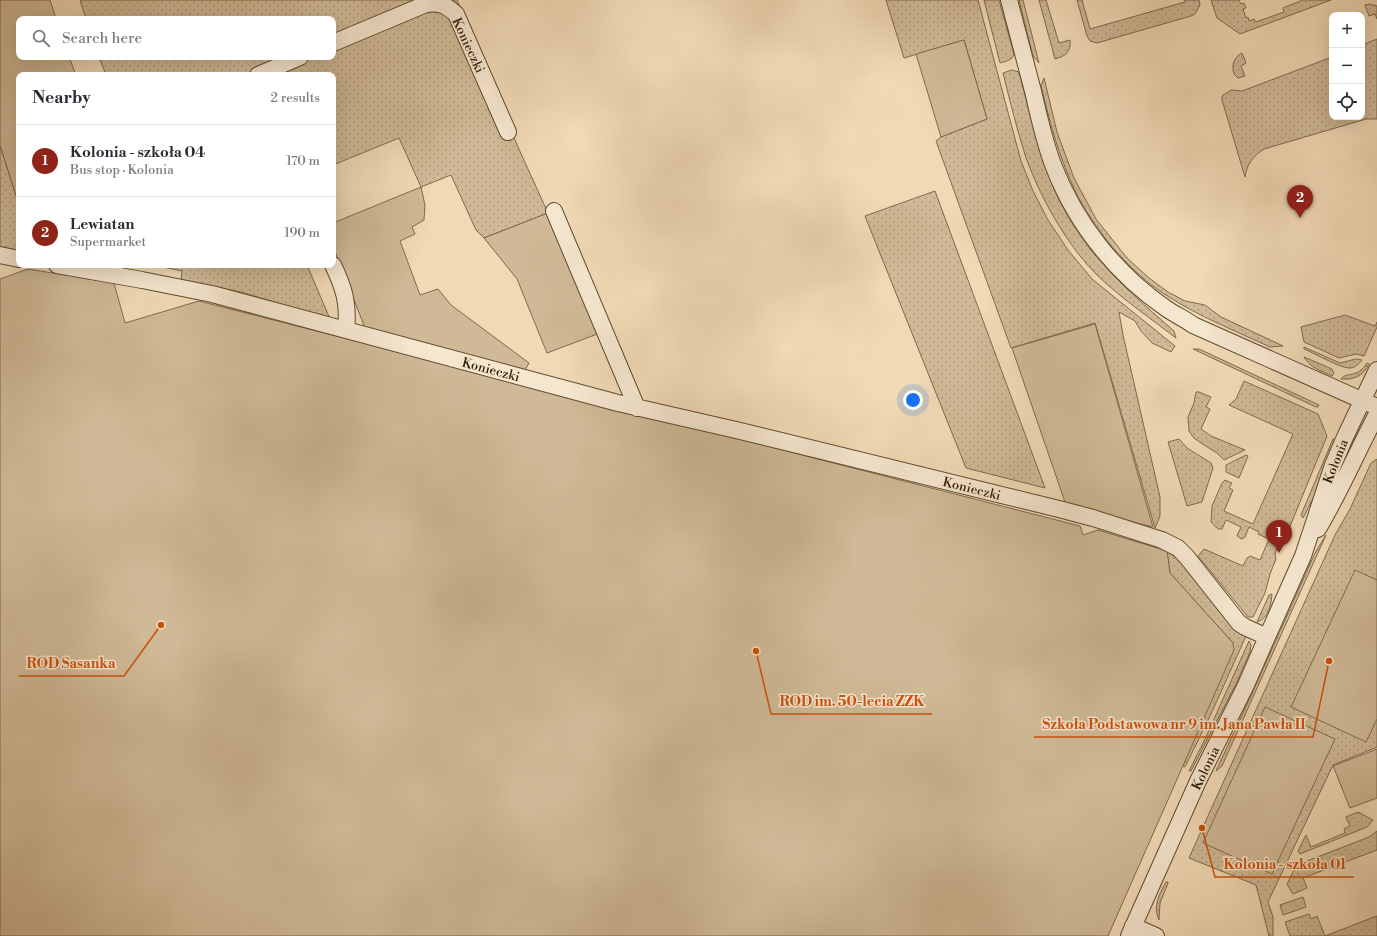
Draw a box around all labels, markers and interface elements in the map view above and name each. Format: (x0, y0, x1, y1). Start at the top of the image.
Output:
map controls (1329, 12, 1365, 120)
button: + (1329, 12, 1365, 48)
street label: Konieczki (448, 15, 488, 76)
search box (16, 16, 336, 60)
icon: search (30, 27, 52, 49)
text: Search here (62, 29, 142, 48)
button: − (1329, 48, 1365, 84)
button: locate (1329, 84, 1365, 120)
text: Nearby (32, 87, 91, 109)
text: 2 results (271, 90, 320, 106)
text: Kolonia - szkoła 04 (70, 143, 205, 162)
text: 1 (42, 153, 48, 169)
text: 170 m (286, 153, 320, 169)
text: Bus stop · Kolonia (70, 162, 174, 178)
pin: 2 (1287, 185, 1313, 218)
text: Lewiatan (70, 215, 135, 234)
text: 2 (41, 225, 49, 241)
text: 190 m (284, 225, 320, 241)
text: Supermarket (70, 234, 146, 250)
street label: Konieczki (460, 355, 521, 385)
your location (903, 390, 923, 410)
street label: Kolonia (1320, 436, 1352, 486)
street label: Konieczki (941, 474, 1002, 504)
pin: 1 (1266, 520, 1292, 553)
callout: ROD Sasanka (19, 650, 124, 676)
text: ROD Sasanka (26, 655, 116, 673)
callout: ROD im. 50-lecia ZZK (771, 688, 932, 714)
text: ROD im. 50-lecia ZZK (779, 693, 925, 711)
callout: Szkoła Podstawowa nr 9 im. Jana Pawła II (1034, 711, 1313, 737)
text: Szkoła Podstawowa nr 9 im. Jana Pawła II (1042, 716, 1306, 734)
street label: Kolonia (1189, 744, 1223, 793)
callout: Kolonia - szkoła 01 (1215, 851, 1354, 877)
text: Kolonia - szkoła 01 (1223, 856, 1347, 874)

